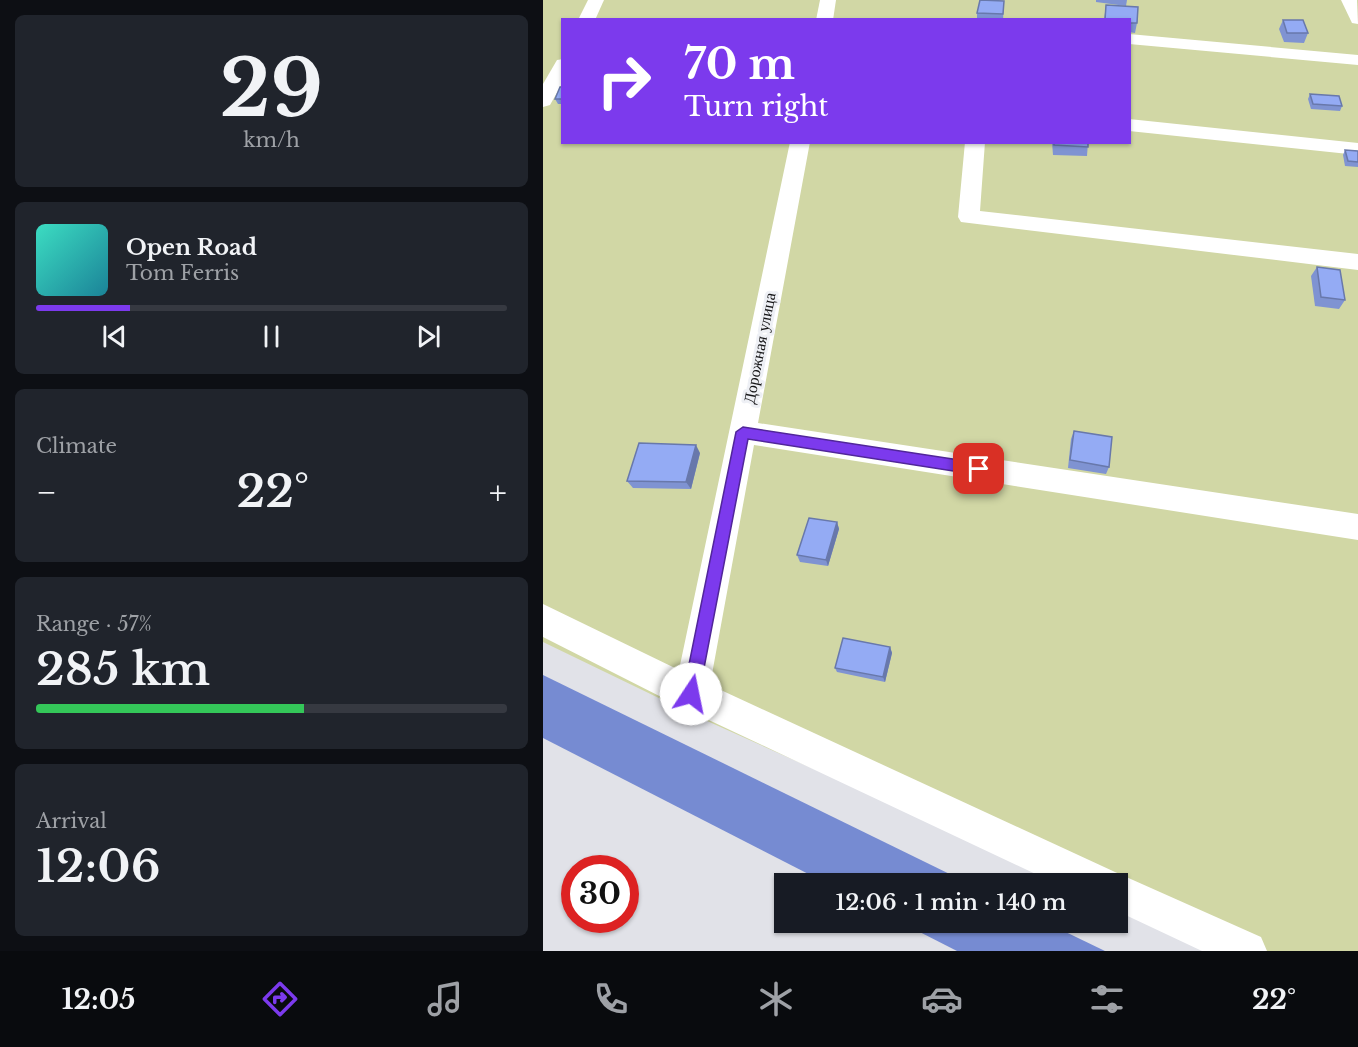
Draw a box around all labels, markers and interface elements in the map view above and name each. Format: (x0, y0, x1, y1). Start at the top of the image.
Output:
text: 70 m (684, 38, 795, 90)
text: 29 (220, 40, 323, 137)
icon: right (585, 42, 663, 120)
text: Turn right (684, 90, 828, 123)
text: km/h (243, 128, 300, 152)
text: Open Road (126, 234, 257, 261)
text: Tom Ferris (126, 261, 239, 285)
street label: Дорожная улица (738, 291, 780, 405)
icon: previous (98, 320, 131, 353)
icon: pause (255, 320, 288, 353)
icon: next (412, 320, 445, 353)
text: Climate (36, 434, 117, 458)
pin (953, 443, 1004, 494)
icon: arrive (962, 452, 995, 485)
text: 22° (236, 463, 309, 519)
text: − (36, 472, 57, 513)
text: + (489, 472, 507, 513)
text: Range · 57% (36, 612, 152, 636)
text: 285 km (36, 641, 210, 697)
position arrow (659, 662, 723, 726)
text: Arrival (36, 809, 107, 833)
text: 12:06 (36, 838, 161, 894)
speed limit sign: 30 (561, 855, 639, 933)
text: 12:06 · 1 min · 140 m (836, 889, 1066, 916)
icon: directions (259, 978, 301, 1020)
icon: music (424, 978, 466, 1020)
icon: phone (590, 978, 632, 1020)
icon: climate (755, 978, 797, 1020)
icon: car (921, 978, 963, 1020)
icon: filters (1086, 978, 1128, 1020)
text: 12:05 (62, 983, 135, 1016)
text: 22° (1252, 983, 1296, 1016)

